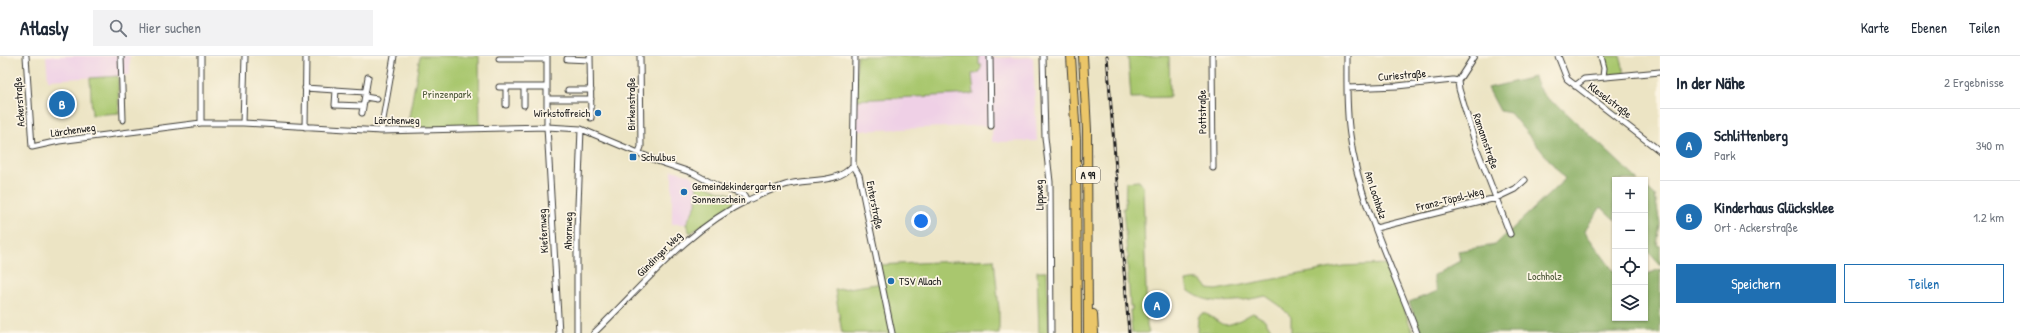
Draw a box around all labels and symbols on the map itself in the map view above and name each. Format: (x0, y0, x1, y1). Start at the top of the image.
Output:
street label: Curiestraße (1377, 66, 1427, 84)
street label: Ackerstraße (10, 76, 28, 127)
street label: Birkenstraße (624, 77, 638, 130)
street label: Kleselstraße (1585, 79, 1635, 121)
park label: Prinzenpark (423, 87, 472, 101)
pin: B (49, 89, 75, 119)
street label: Pottstraße (1195, 89, 1209, 134)
place label: Wirkstoffreich (534, 106, 590, 120)
marker: Wirkstoffreich (593, 108, 603, 118)
street label: Ramannstraße (1470, 111, 1502, 171)
street label: Lärchenweg (374, 113, 420, 127)
street label: Lärchenweg (50, 120, 96, 140)
place label: Schulbus (641, 150, 675, 164)
marker: Schulbus (628, 152, 638, 162)
road number: A 99 (1076, 167, 1100, 183)
street label: Am Lochholz (1362, 169, 1390, 221)
place label: Gemeindekindergarten Sonnenschein (692, 179, 781, 206)
street label: Lippweg (1031, 179, 1047, 210)
street label: Enterstraße (863, 180, 887, 231)
street label: Franz-Töpsl-Weg (1414, 184, 1485, 214)
marker: Gemeindekindergarten Sonnenschein (679, 187, 689, 197)
street label: Kiefernweg (535, 208, 551, 254)
your location (911, 211, 931, 231)
street label: Ahornweg (561, 212, 575, 250)
street label: Gündinger Weg (633, 228, 685, 280)
park label: Lochholz (1528, 269, 1562, 283)
place label: TSV Allach (899, 274, 942, 288)
marker: TSV Allach (886, 276, 896, 286)
pin: A (1144, 290, 1170, 320)

